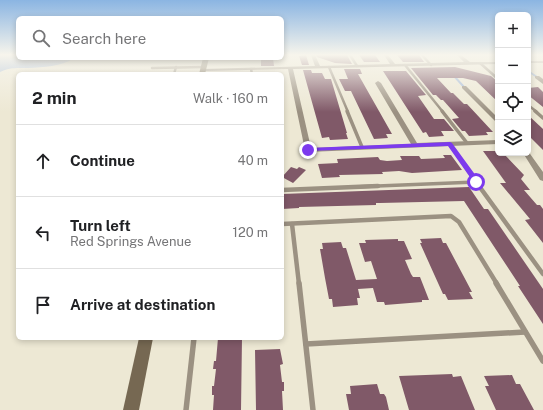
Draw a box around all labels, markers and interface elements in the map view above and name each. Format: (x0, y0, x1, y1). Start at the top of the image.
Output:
map controls (495, 12, 531, 156)
button: + (495, 12, 531, 48)
search box (16, 16, 284, 60)
icon: search (30, 27, 52, 49)
text: Search here (62, 30, 146, 47)
button: − (495, 48, 531, 84)
button: locate (495, 84, 531, 120)
text: 2 min (32, 88, 77, 108)
text: Walk · 160 m (193, 91, 268, 106)
button: layers (495, 120, 531, 156)
route end (299, 141, 317, 159)
icon: ahead (32, 150, 54, 172)
text: Continue (70, 152, 135, 169)
text: 40 m (237, 153, 268, 168)
route start (467, 173, 485, 191)
text: Turn left (70, 217, 131, 234)
icon: left (32, 222, 54, 244)
text: 120 m (233, 225, 268, 240)
text: Red Springs Avenue (70, 234, 191, 249)
icon: arrive (32, 294, 54, 316)
text: Arrive at destination (70, 296, 215, 313)

